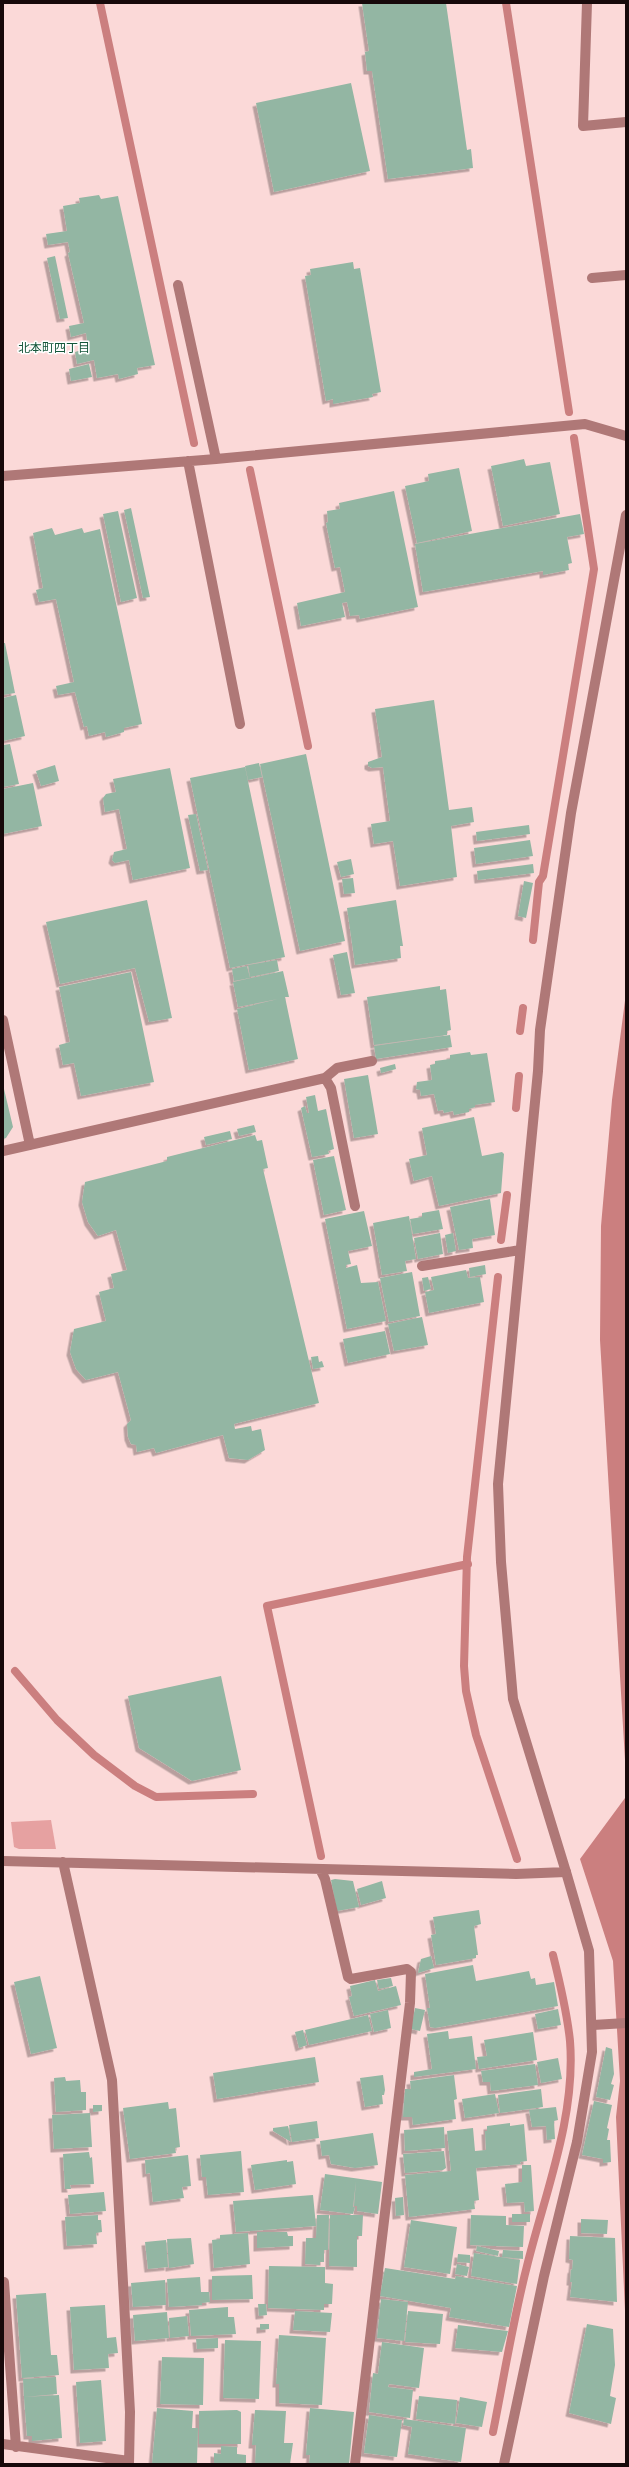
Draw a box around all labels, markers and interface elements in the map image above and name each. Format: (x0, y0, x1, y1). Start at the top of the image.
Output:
district label: 北本町四丁目 (18, 341, 90, 355)

